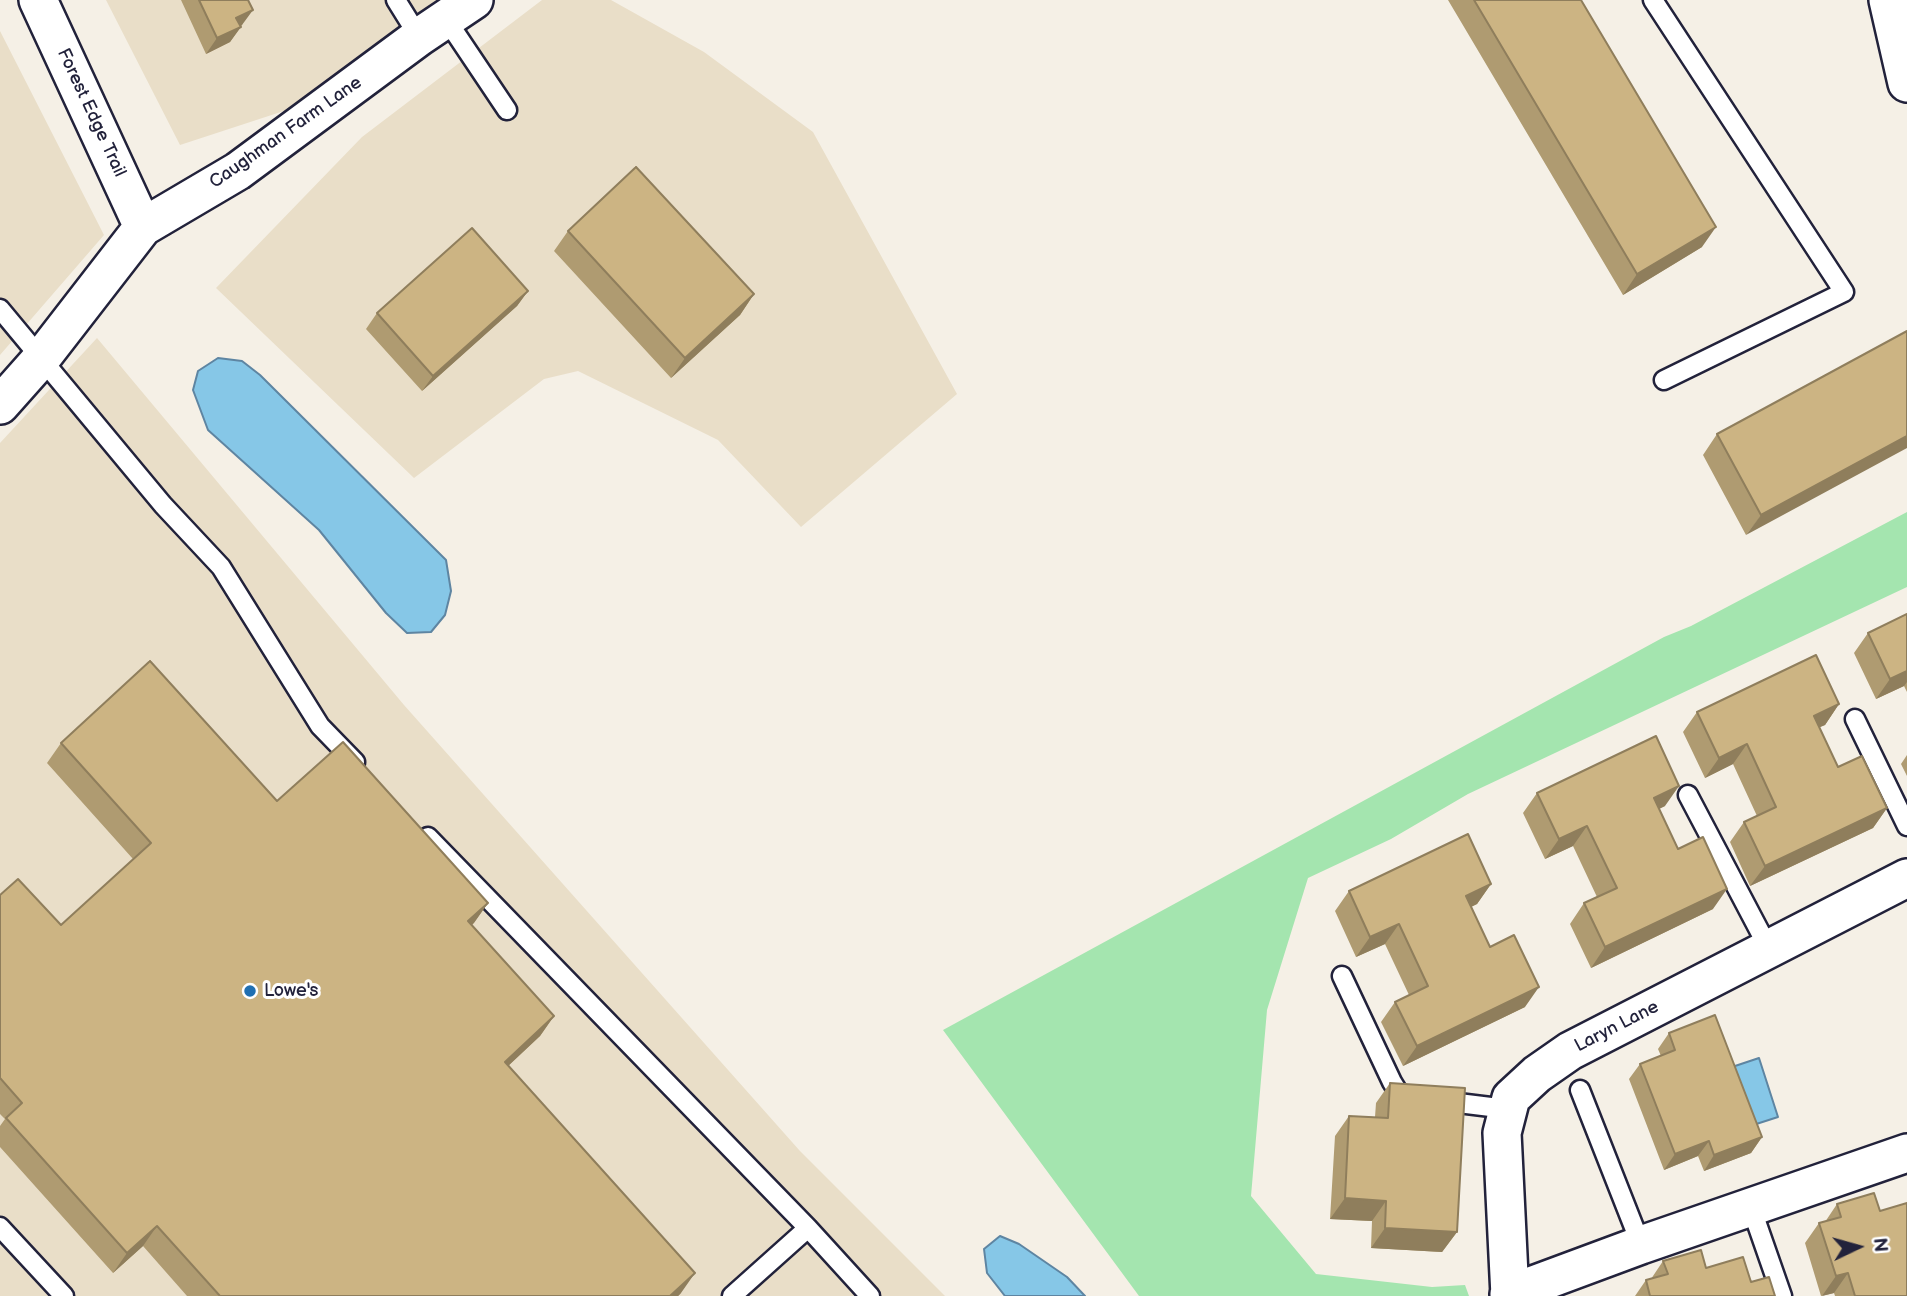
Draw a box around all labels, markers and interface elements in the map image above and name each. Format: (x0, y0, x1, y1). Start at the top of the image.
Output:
street label: Forest Edge Trail (52, 45, 130, 181)
street label: Caughman Farm Lane (206, 72, 366, 194)
place label: Lowe's (264, 980, 318, 1002)
marker: Lowe's (242, 983, 258, 999)
street label: Laryn Lane (1571, 997, 1663, 1057)
north arrow (1823, 1212, 1893, 1282)
text: N (1867, 1237, 1891, 1253)

